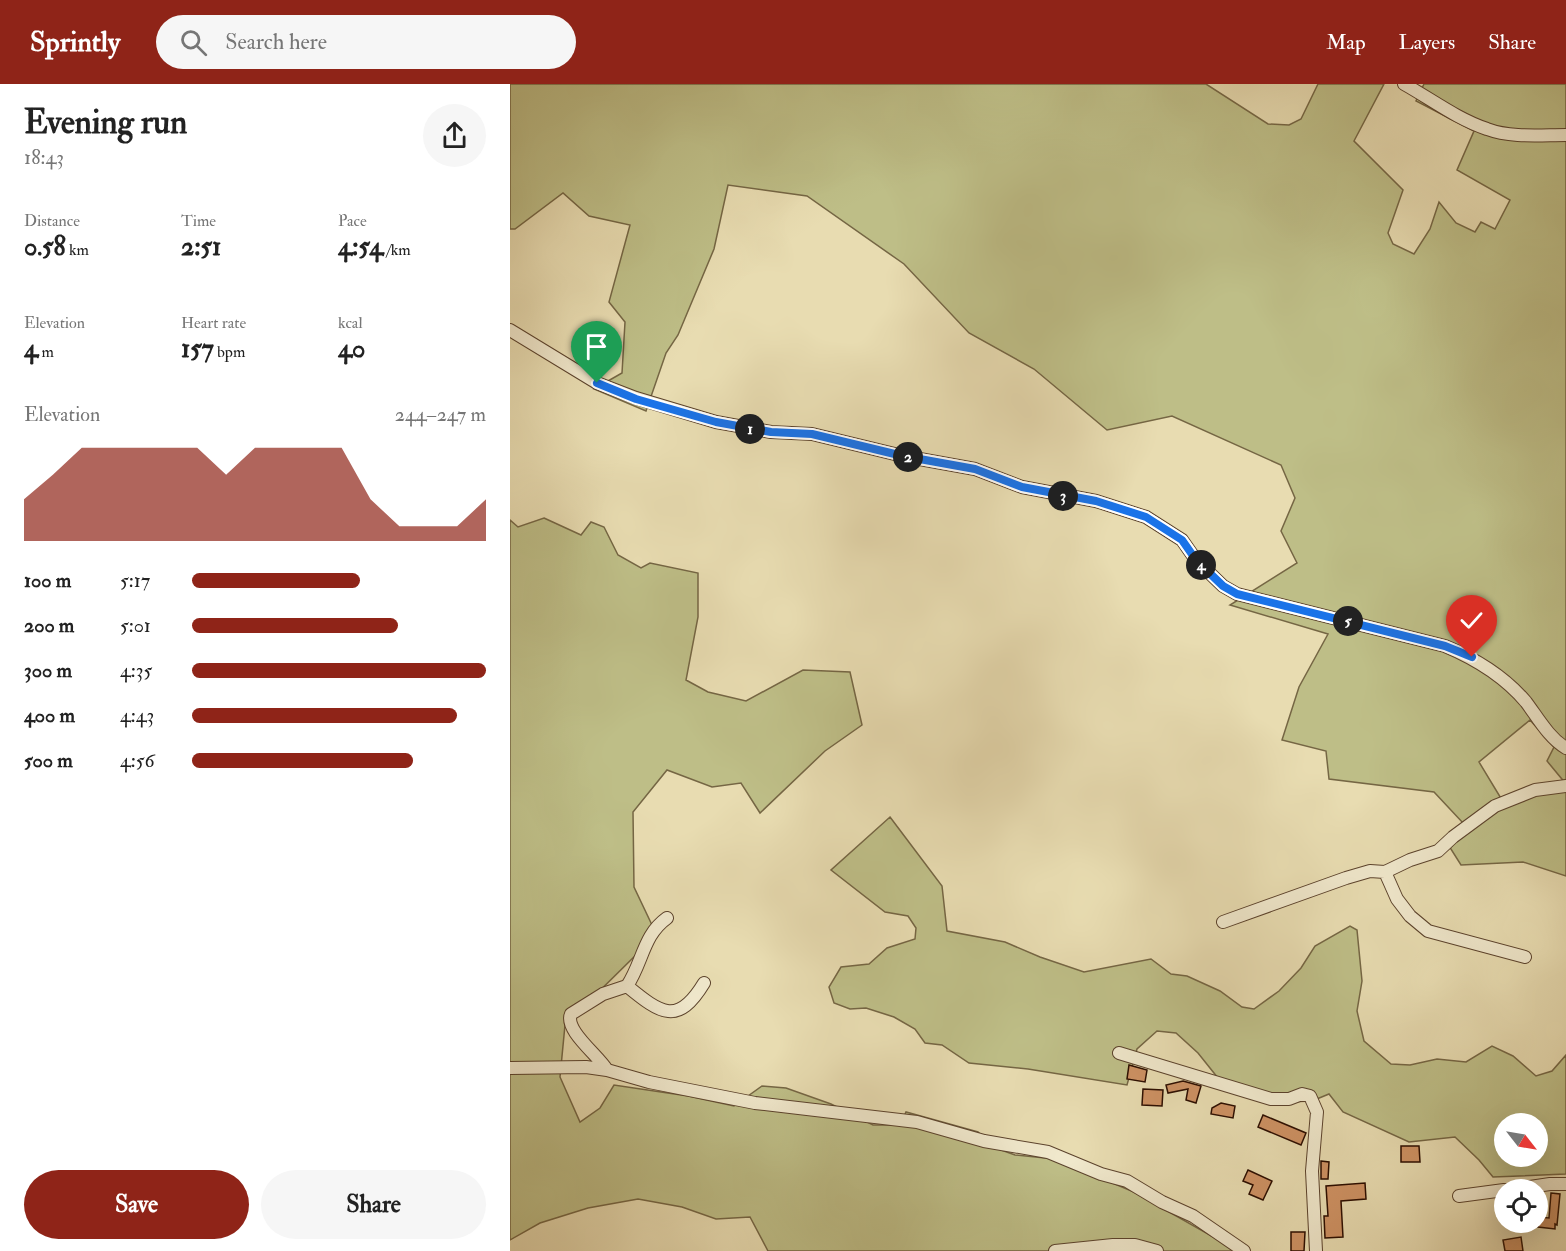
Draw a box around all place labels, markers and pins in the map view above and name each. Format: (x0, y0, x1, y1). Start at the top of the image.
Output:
pin (571, 321, 622, 383)
pin: 1 (735, 414, 765, 444)
pin: 2 (893, 442, 923, 472)
pin: 3 (1048, 481, 1078, 511)
pin: 4 (1186, 550, 1216, 580)
pin (1446, 595, 1497, 657)
pin: 5 (1333, 606, 1363, 636)

